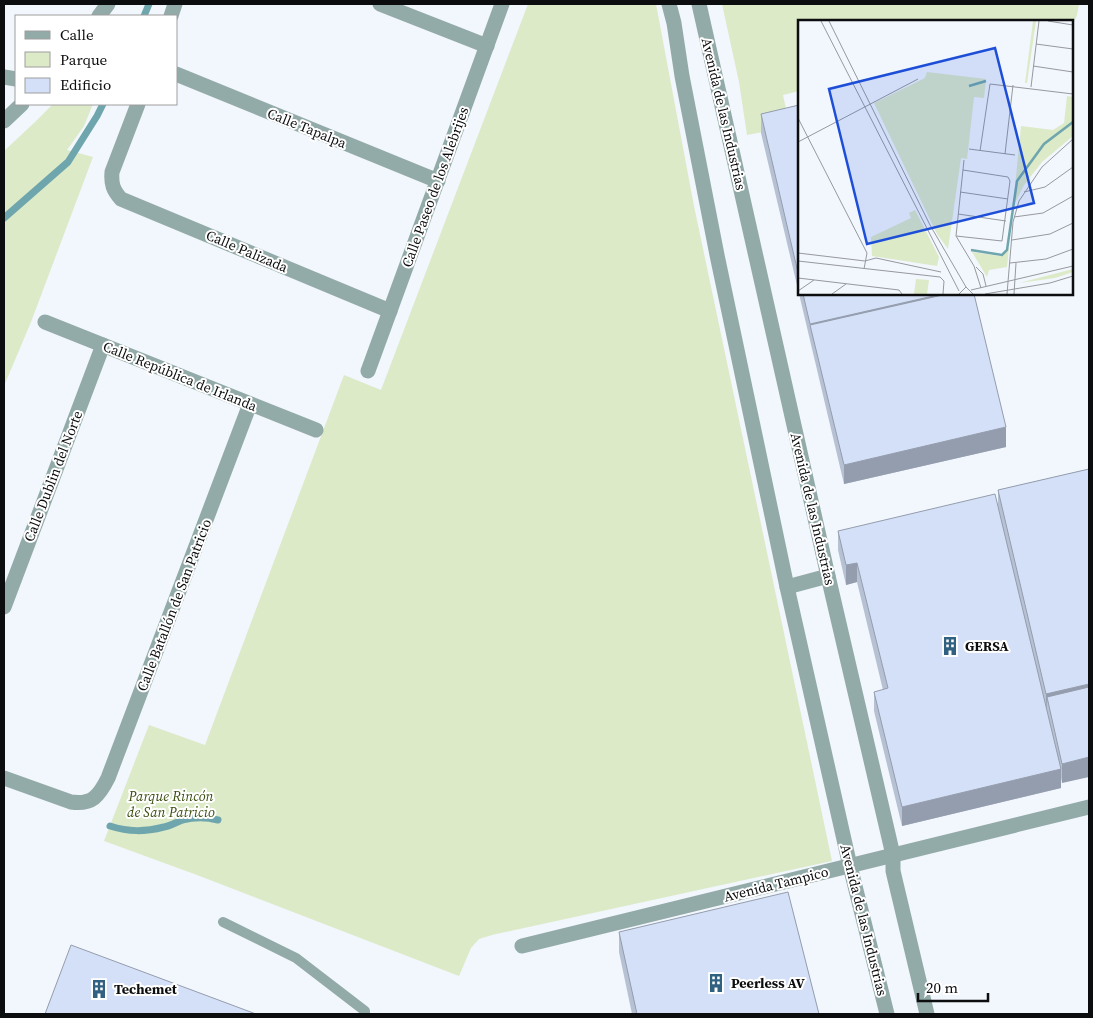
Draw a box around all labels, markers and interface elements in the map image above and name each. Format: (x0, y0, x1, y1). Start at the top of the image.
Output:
legend (15, 15, 178, 105)
inset map (798, 20, 1073, 295)
text: Calle (60, 24, 94, 45)
street label: Avenida de las Industrias (697, 36, 751, 192)
text: Parque (60, 49, 108, 70)
text: Edificio (60, 74, 111, 95)
street label: Calle Tapalpa (264, 103, 350, 153)
street label: Calle Paseo de los Alebrijes (397, 104, 473, 270)
street label: Calle Palizada (203, 225, 292, 278)
street label: Calle República de Irlanda (100, 336, 261, 416)
street label: Calle Dublin del Norte (19, 408, 87, 544)
street label: Avenida de las Industrias (786, 431, 840, 587)
street label: Calle Batallón de San Patricio (132, 516, 216, 694)
building icon: GERSA (939, 635, 961, 657)
place label: GERSA (965, 636, 1009, 656)
park label: Parque Rincón de San Patricio (127, 786, 215, 822)
street label: Avenida de las Industrias (835, 842, 893, 998)
street label: Avenida Tampico (722, 861, 831, 907)
scale bar (918, 970, 988, 1002)
building icon: Peerless AV (705, 972, 727, 994)
place label: Peerless AV (731, 973, 806, 993)
text: 20 m (926, 977, 958, 998)
building icon: Techemet (88, 978, 110, 1000)
place label: Techemet (114, 979, 178, 999)

